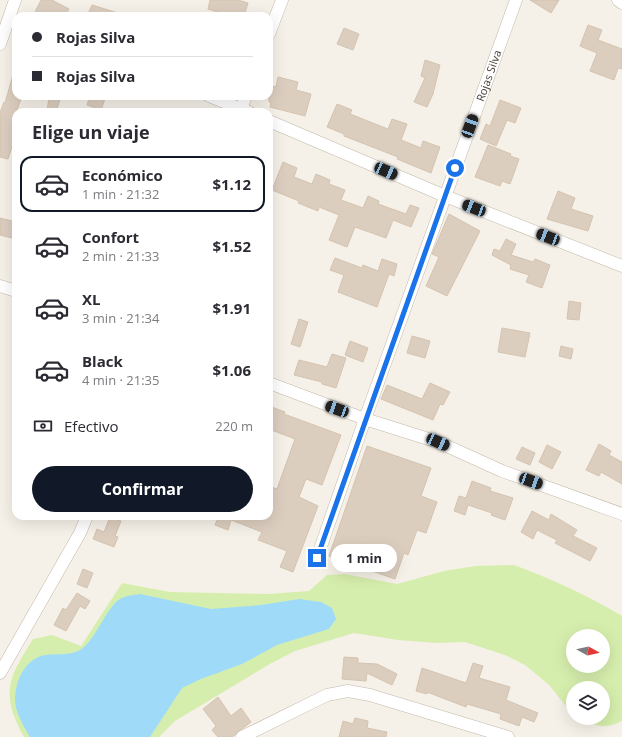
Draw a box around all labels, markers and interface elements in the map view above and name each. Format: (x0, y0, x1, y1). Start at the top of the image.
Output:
text: Rojas Silva (56, 27, 135, 47)
street label: Rojas Silva (472, 48, 504, 103)
text: Rojas Silva (56, 66, 135, 86)
car (460, 113, 480, 139)
text: Elige un viaje (32, 120, 150, 144)
route start (446, 159, 464, 177)
car (373, 161, 399, 181)
text: Económico (82, 165, 163, 185)
icon: car (34, 166, 70, 202)
text: $1.12 (212, 174, 251, 194)
text: 1 min · 21:32 (82, 185, 159, 203)
car (461, 198, 487, 218)
text: Confort (82, 227, 139, 247)
car (535, 227, 561, 247)
icon: car (34, 228, 70, 264)
text: $1.52 (212, 236, 251, 256)
text: 2 min · 21:33 (82, 247, 159, 265)
text: XL (82, 289, 100, 309)
icon: car (34, 290, 70, 326)
text: $1.91 (212, 298, 251, 318)
text: 3 min · 21:34 (82, 309, 159, 327)
text: Black (82, 351, 123, 371)
icon: car (34, 352, 70, 388)
text: $1.06 (212, 360, 251, 380)
text: 4 min · 21:35 (82, 371, 159, 389)
car (324, 399, 350, 419)
icon: cash (32, 415, 54, 437)
text: Efectivo (64, 416, 119, 436)
text: 220 m (215, 417, 253, 435)
car (425, 432, 451, 452)
button: Confirmar (32, 466, 253, 512)
car (518, 471, 544, 491)
callout: 1 min (331, 544, 397, 572)
route end (308, 549, 326, 567)
text: 1 min (346, 549, 382, 567)
north arrow (566, 629, 610, 673)
map controls (566, 629, 610, 725)
button: layers (566, 681, 610, 725)

